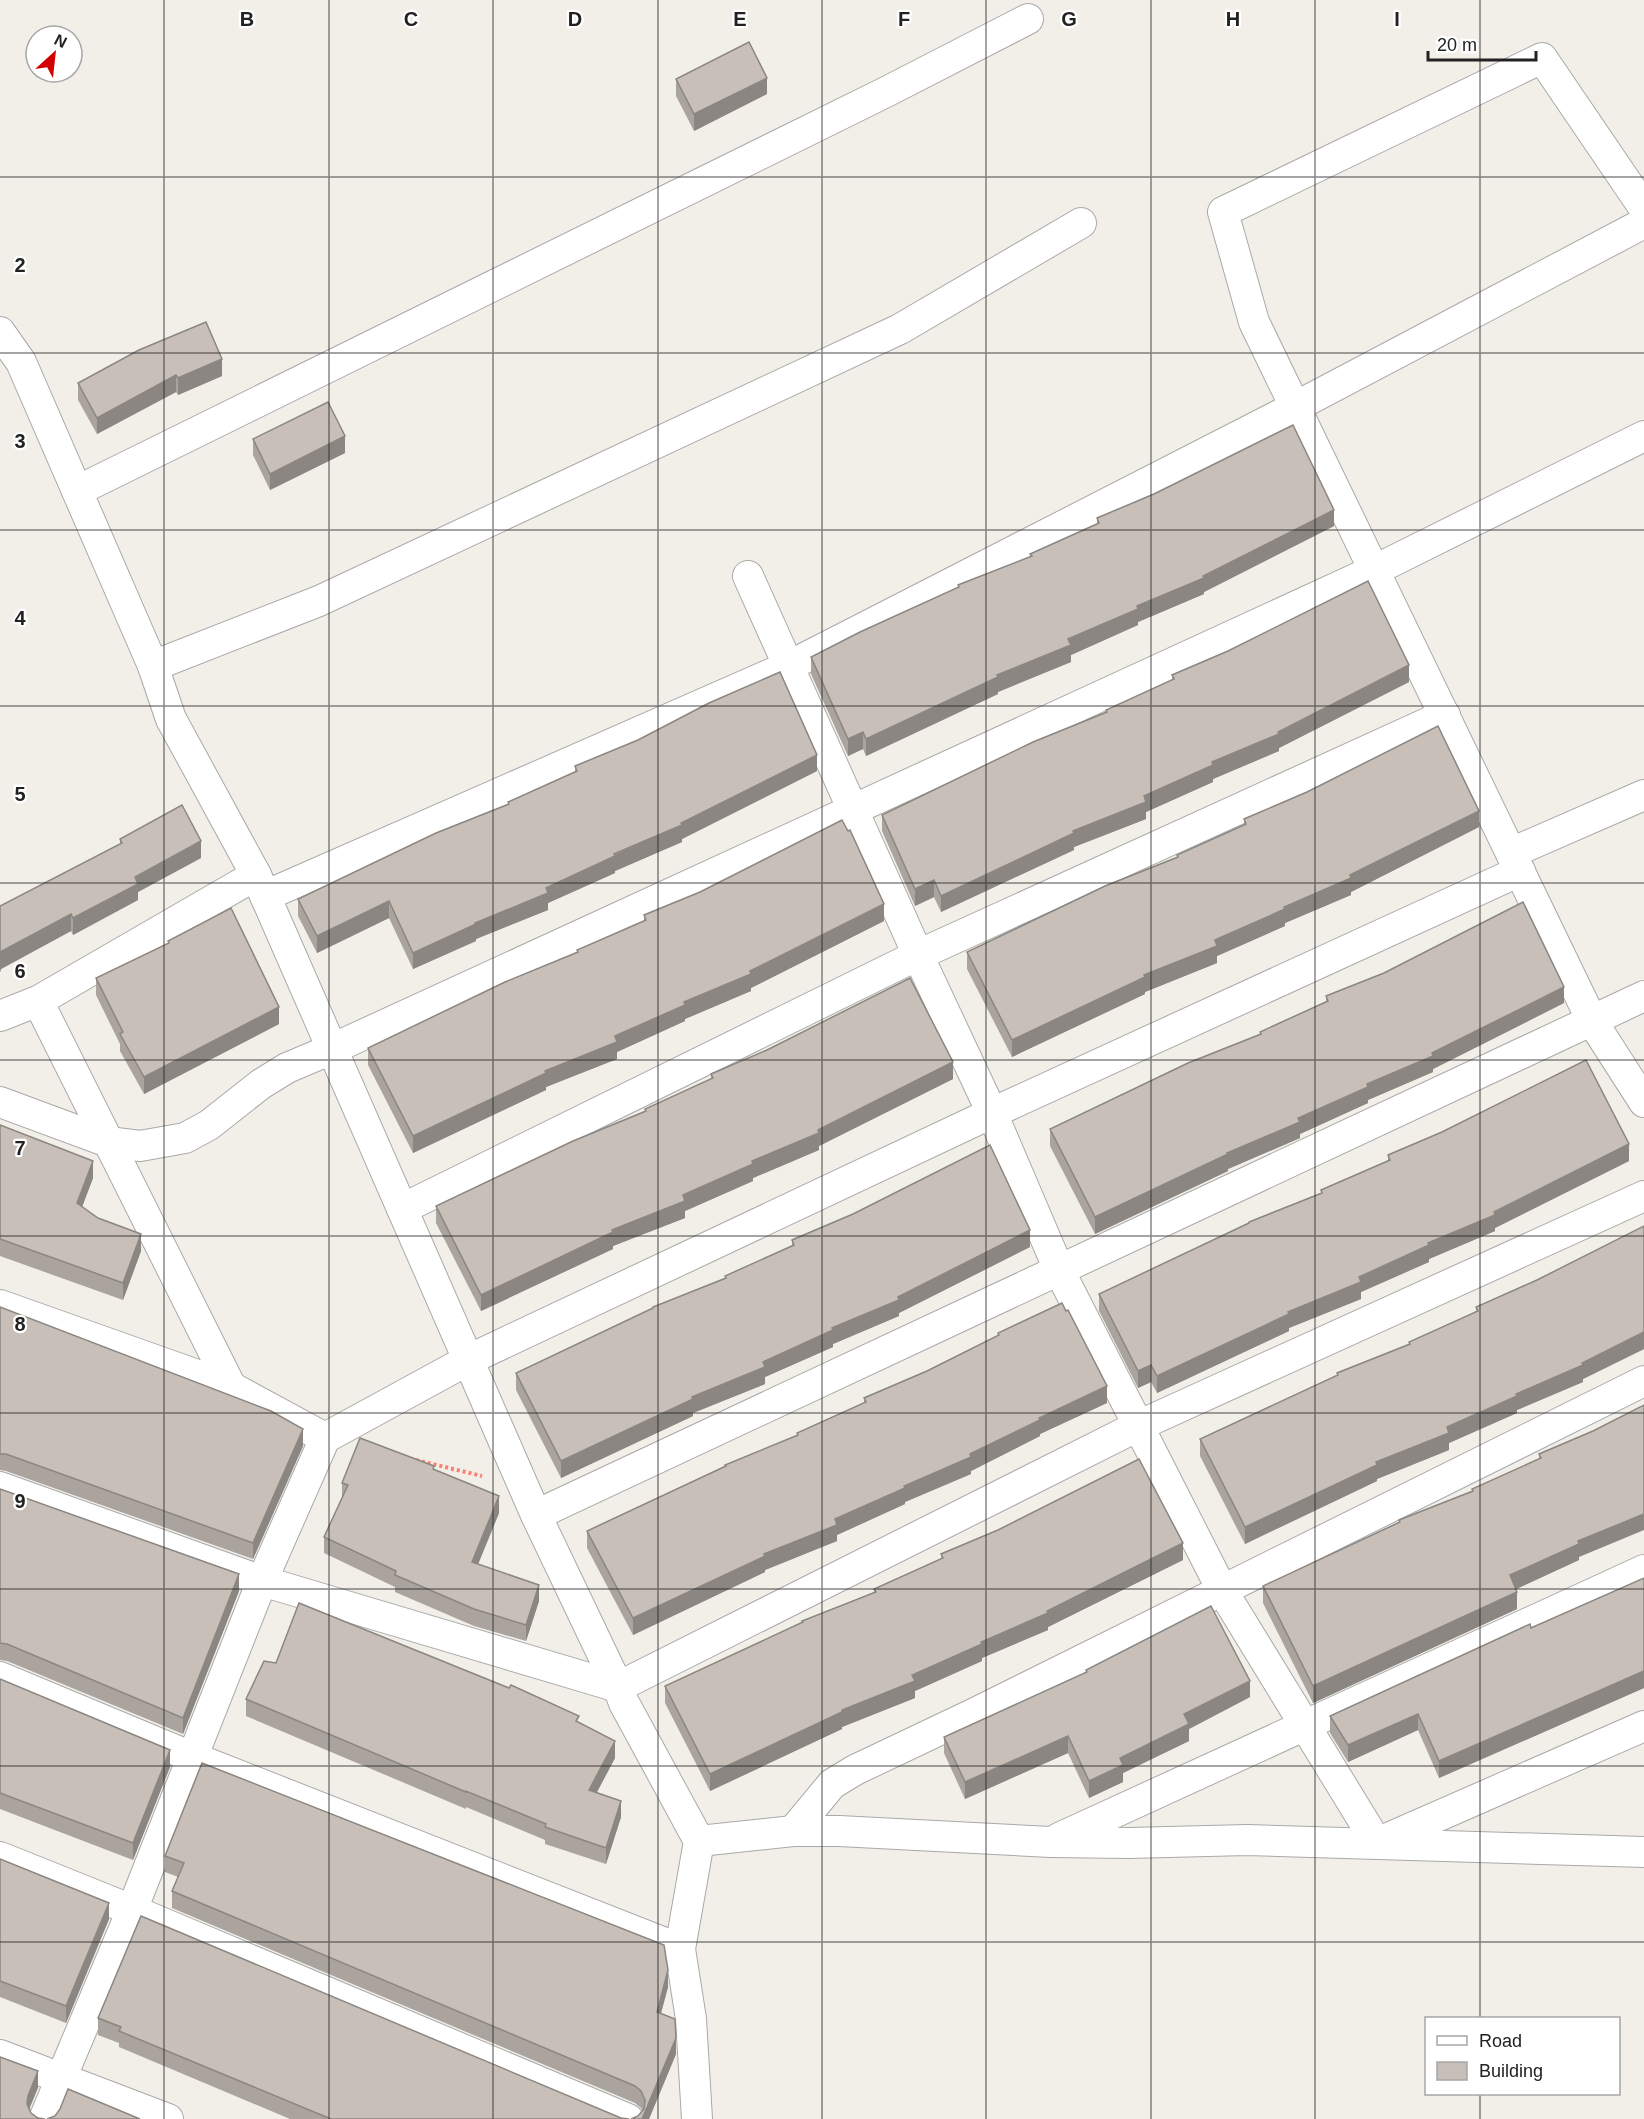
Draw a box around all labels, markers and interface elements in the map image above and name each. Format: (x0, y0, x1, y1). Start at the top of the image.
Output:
text: B (240, 8, 254, 30)
text: C (404, 8, 418, 30)
text: D (568, 8, 582, 30)
text: E (733, 8, 747, 30)
text: F (898, 8, 910, 30)
text: G (1061, 8, 1077, 30)
text: H (1226, 8, 1240, 30)
text: I (1394, 8, 1400, 30)
north arrow (24, 24, 84, 84)
scale bar (1428, 24, 1536, 62)
text: N (52, 31, 70, 51)
text: 20 m (1437, 35, 1477, 55)
text: 2 (14, 254, 26, 276)
text: 3 (14, 430, 26, 452)
text: 4 (14, 607, 26, 629)
text: 5 (14, 783, 26, 805)
text: 6 (14, 960, 26, 982)
text: 7 (14, 1137, 26, 1159)
text: 8 (14, 1313, 26, 1335)
text: 9 (14, 1490, 26, 1512)
legend (1425, 2017, 1620, 2095)
text: Road (1479, 2031, 1522, 2051)
text: Building (1479, 2061, 1543, 2081)

